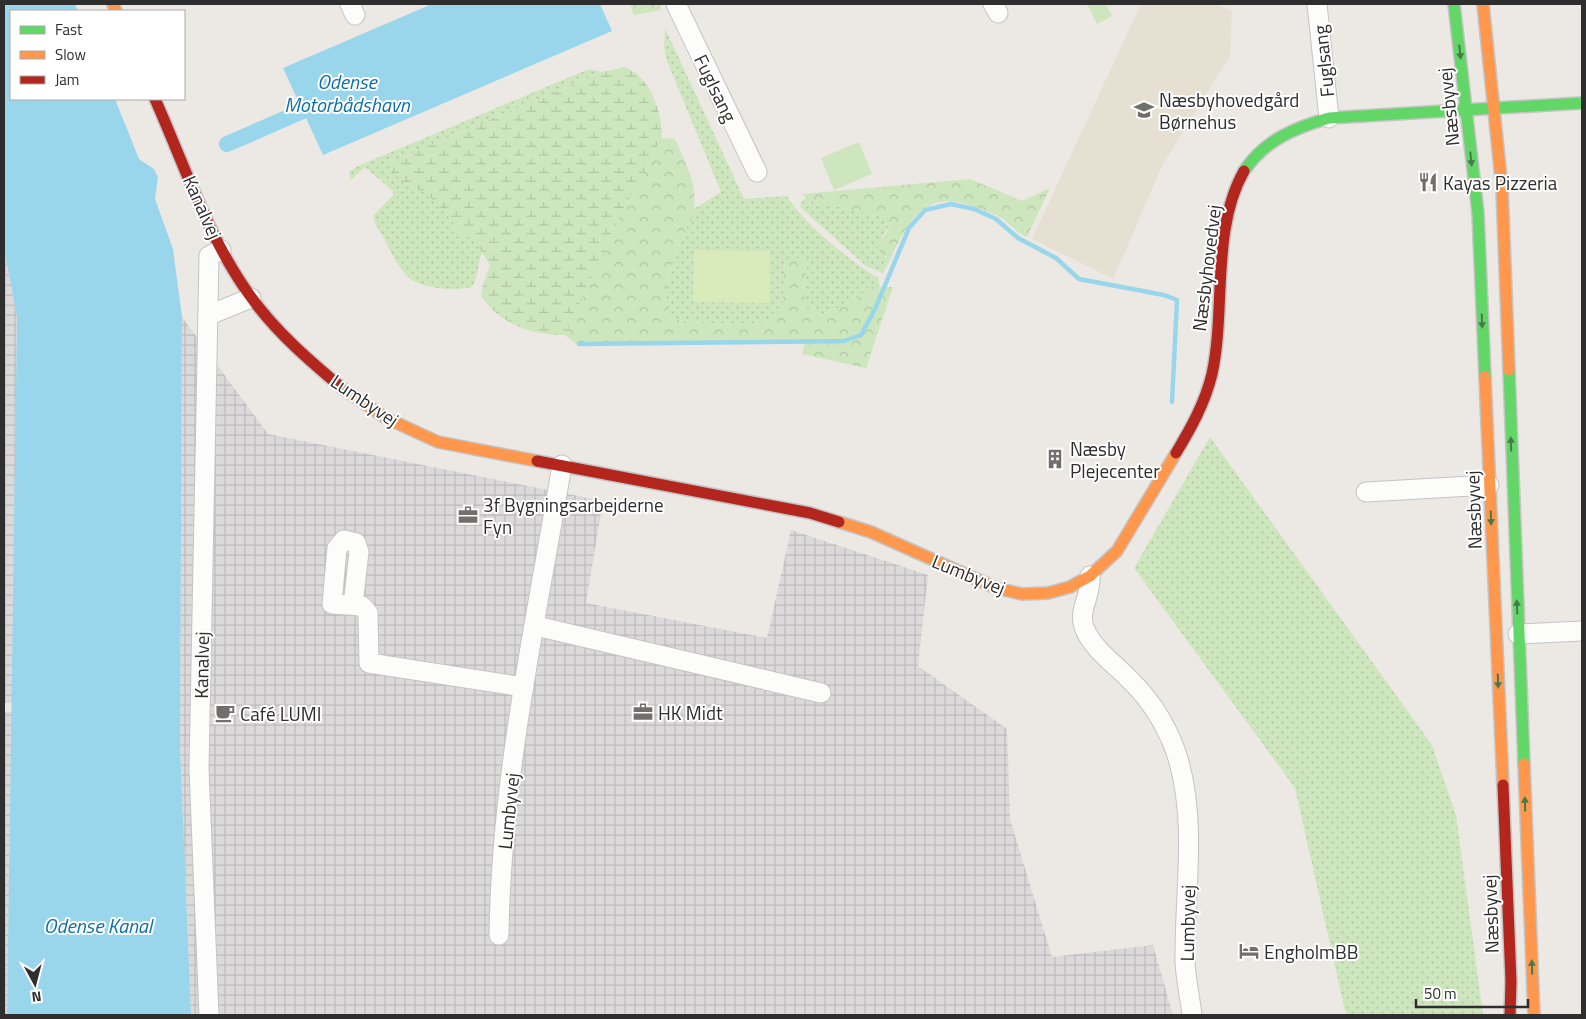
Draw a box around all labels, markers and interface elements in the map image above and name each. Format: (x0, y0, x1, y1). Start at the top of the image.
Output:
legend (10, 10, 185, 100)
text: Fast (55, 18, 83, 41)
street label: Fuglsang (1305, 23, 1341, 98)
text: Slow (55, 43, 86, 66)
one-way arrow (1456, 45, 1464, 61)
street label: Fuglsang (687, 49, 745, 127)
water label: Odense Motorbådshavn (284, 66, 411, 120)
street label: Næsbyvej (1429, 66, 1467, 148)
text: Jam (55, 68, 79, 91)
place label: Næsbyhovedgård Børnehus (1159, 85, 1299, 136)
school or university icon: Næsbyhovedgård Børnehus (1133, 99, 1155, 121)
one-way arrow (1467, 151, 1475, 167)
place label: Kayas Pizzeria (1443, 168, 1558, 197)
street label: Kanalvej (176, 170, 230, 244)
restaurant icon: Kayas Pizzeria (1417, 171, 1439, 193)
street label: Næsbyhovedvej (1184, 203, 1228, 333)
one-way arrow (1479, 313, 1487, 329)
street label: Lumbyvej (325, 367, 405, 433)
place label: Næsby Plejecenter (1070, 434, 1160, 485)
one-way arrow (1507, 436, 1515, 452)
building icon: Næsby Plejecenter (1044, 448, 1066, 470)
street label: Næsbyvej (1457, 470, 1489, 550)
place label: 3f Bygningsarbejderne Fyn (483, 490, 664, 541)
office icon: 3f Bygningsarbejderne Fyn (457, 504, 479, 526)
one-way arrow (1487, 511, 1495, 527)
street label: Lumbyvej (928, 546, 1010, 602)
one-way arrow (1513, 599, 1521, 615)
street label: Kanalvej (186, 631, 216, 699)
one-way arrow (1494, 673, 1502, 689)
place label: HK Midt (658, 698, 723, 727)
place label: Café LUMI (240, 699, 321, 728)
office icon: HK Midt (632, 701, 654, 723)
cafe icon: Café LUMI (214, 702, 236, 724)
street label: Lumbyvej (490, 771, 526, 851)
one-way arrow (1521, 796, 1529, 812)
street label: Næsbyvej (1474, 874, 1506, 954)
street label: Lumbyvej (1172, 884, 1202, 962)
water label: Odense Kanal (44, 910, 155, 941)
place label: EngholmBB (1264, 937, 1358, 966)
hotel icon: EngholmBB (1238, 940, 1260, 962)
one-way arrow (1528, 958, 1536, 974)
north arrow (10, 959, 60, 1009)
scale bar (1416, 976, 1528, 1008)
text: 50 m (1424, 982, 1457, 1005)
text: N (31, 986, 43, 1008)

